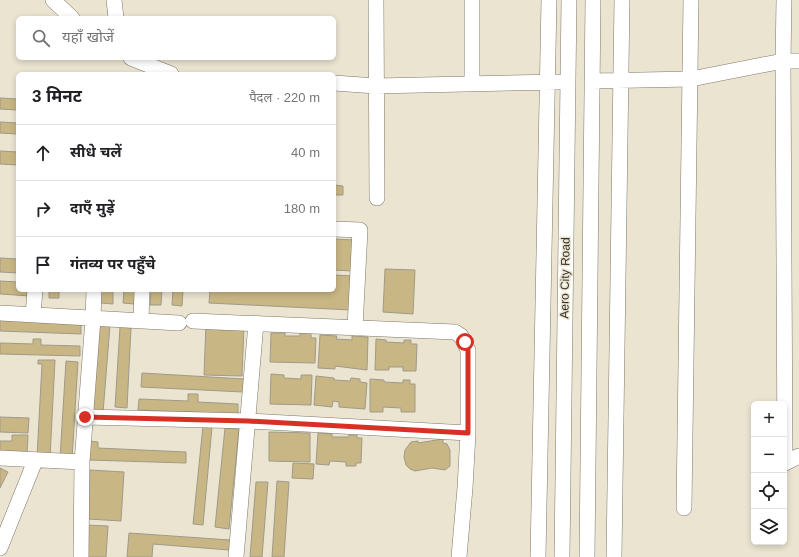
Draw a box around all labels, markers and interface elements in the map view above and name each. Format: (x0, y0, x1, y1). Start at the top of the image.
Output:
search box (16, 16, 336, 60)
icon: search (30, 27, 52, 49)
text: यहाँ खोजें (62, 28, 114, 45)
text: 3 मिनट (32, 87, 82, 106)
text: पैदल · 220 m (249, 90, 320, 105)
icon: ahead (32, 142, 54, 164)
text: सीधे चलें (70, 143, 121, 160)
text: 40 m (291, 145, 320, 160)
icon: right (32, 198, 54, 220)
text: दाएँ मुड़ें (70, 199, 114, 216)
text: 180 m (284, 201, 320, 216)
street label: Aero City Road (557, 237, 573, 319)
icon: arrive (32, 254, 54, 276)
text: गंतव्य पर पहुँचे (70, 255, 155, 272)
route start (456, 333, 474, 351)
map controls (751, 401, 787, 545)
button: + (751, 401, 787, 437)
route end (76, 408, 94, 426)
button: − (751, 437, 787, 473)
button: locate (751, 473, 787, 509)
button: layers (751, 509, 787, 545)

